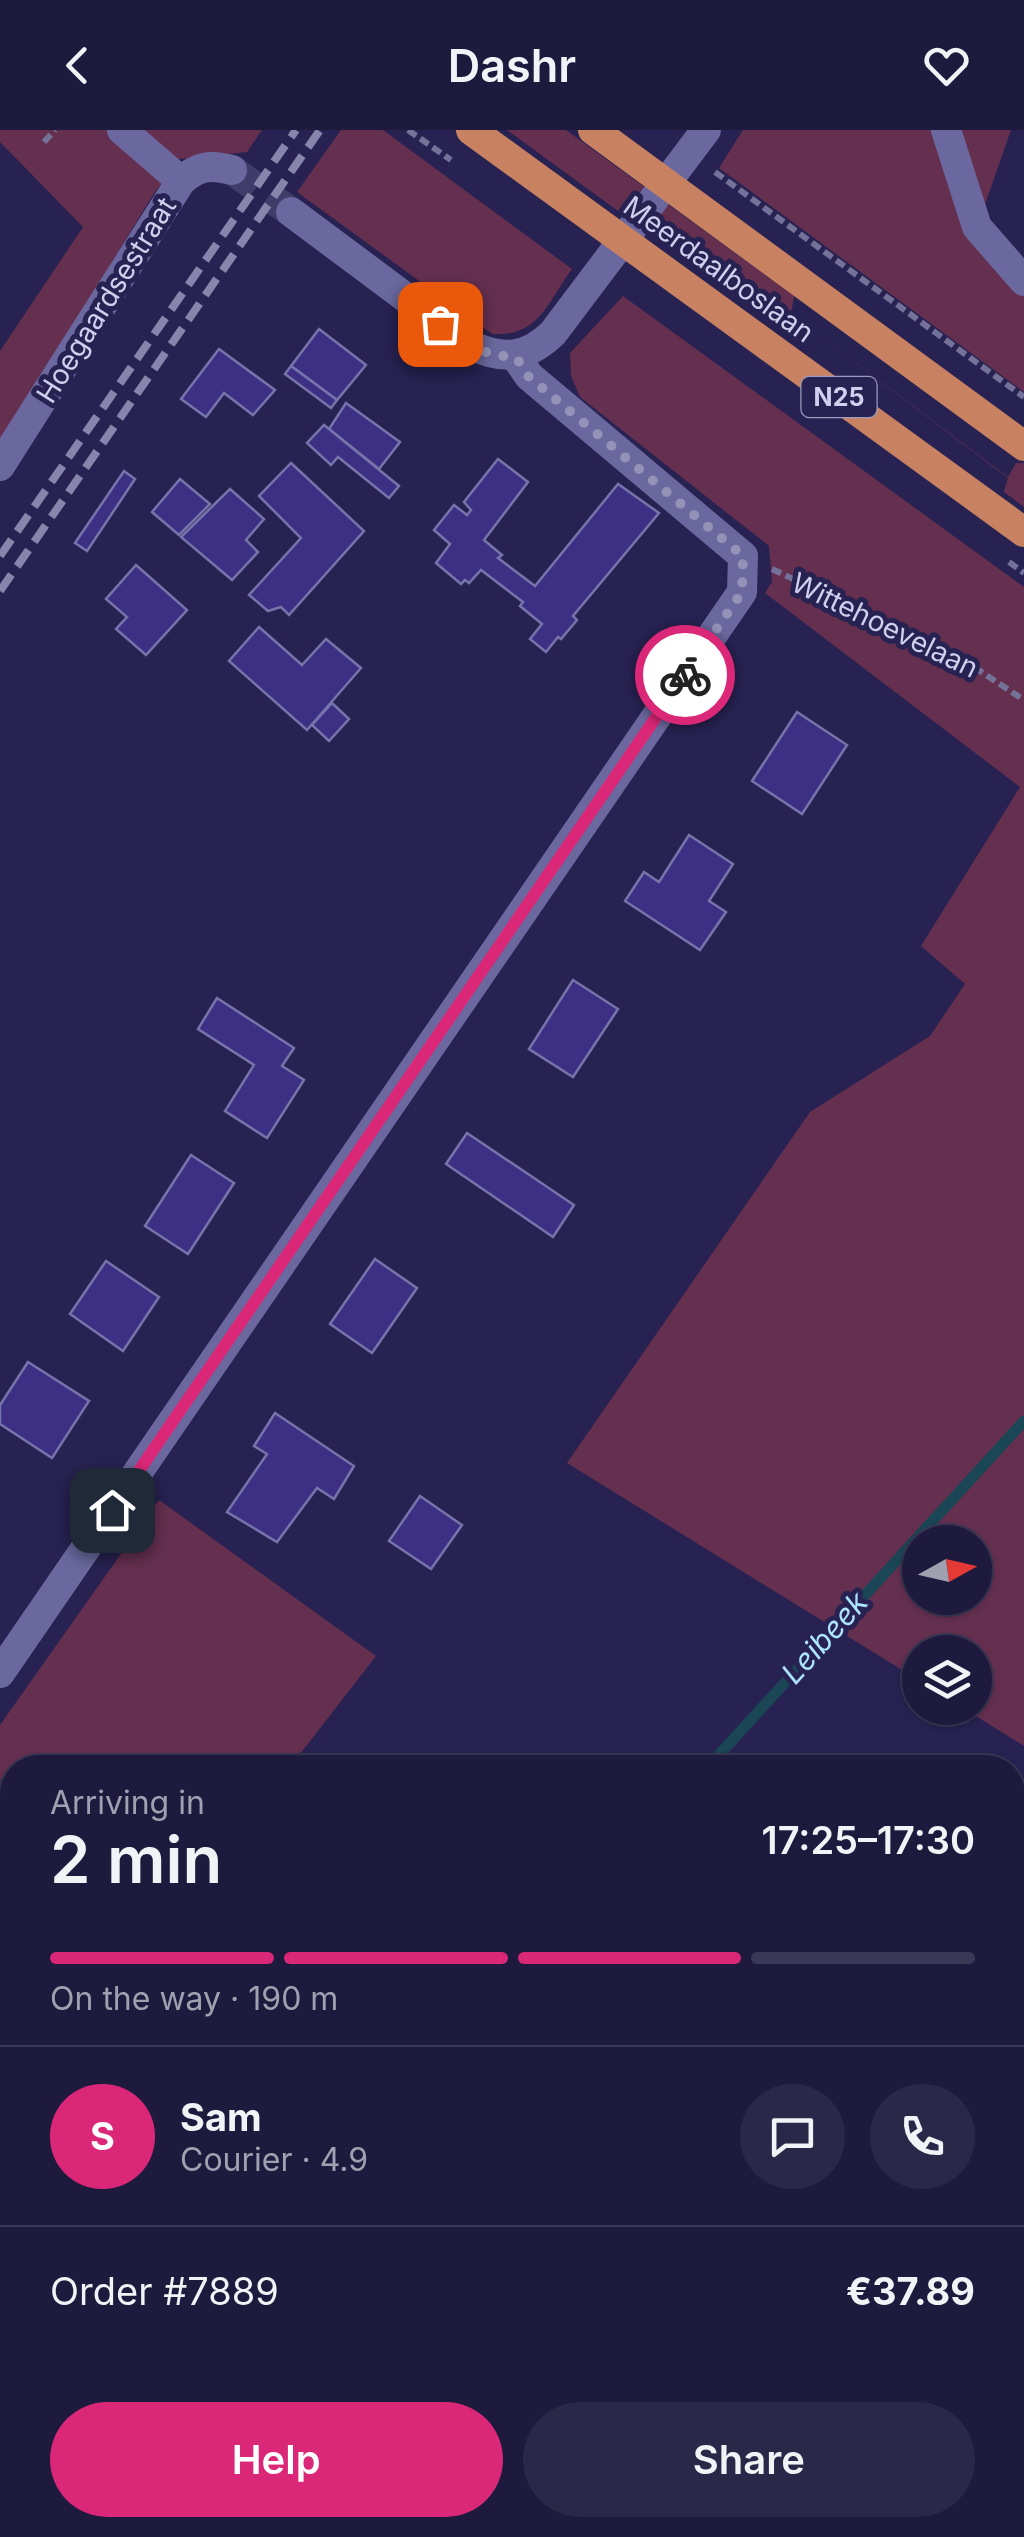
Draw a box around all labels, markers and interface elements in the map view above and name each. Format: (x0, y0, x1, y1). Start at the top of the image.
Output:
icon: back (50, 38, 105, 93)
text: Dashr (448, 38, 576, 93)
icon: heart (919, 38, 974, 93)
street label: Meerdaalboslaan (617, 189, 821, 349)
street label: Hoegaardsestraat (29, 191, 183, 409)
pin (398, 282, 483, 367)
icon: bag (413, 297, 468, 352)
road number: N25 (802, 377, 876, 417)
street label: Wittehoevelaan (786, 565, 984, 685)
courier (635, 625, 735, 725)
icon: bike (658, 648, 713, 703)
pin (70, 1468, 155, 1553)
icon: home (85, 1483, 140, 1538)
north arrow (902, 1525, 992, 1615)
map controls (902, 1525, 992, 1725)
water label: Leibeek (774, 1584, 875, 1691)
button: layers (902, 1635, 992, 1725)
text: Arriving in (50, 1783, 205, 1822)
text: 17:25–17:30 (762, 1817, 975, 1863)
text: 2 min (50, 1820, 222, 1899)
text: On the way · 190 m (50, 1979, 338, 2018)
button: chat (740, 2084, 845, 2189)
button: phone (870, 2084, 975, 2189)
text: Sam (180, 2094, 262, 2140)
text: S (90, 2113, 115, 2159)
text: Courier · 4.9 (180, 2140, 368, 2179)
text: Order #7889 (50, 2268, 279, 2314)
text: €37.89 (846, 2268, 975, 2314)
button: Help (50, 2402, 503, 2517)
button: Share (523, 2402, 975, 2517)

